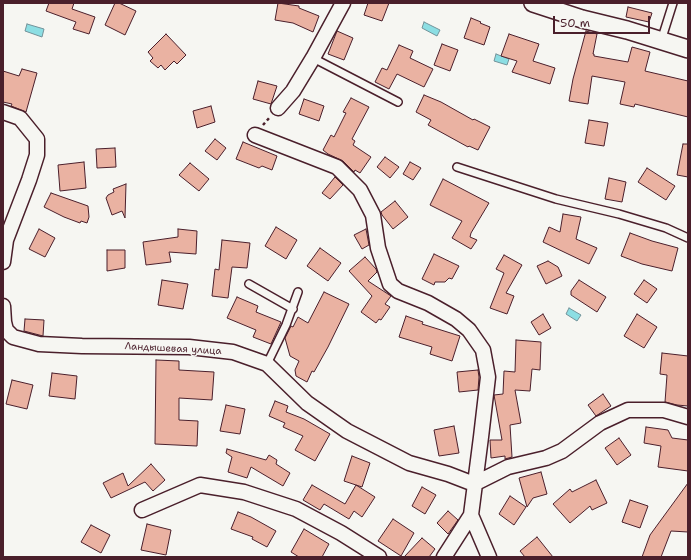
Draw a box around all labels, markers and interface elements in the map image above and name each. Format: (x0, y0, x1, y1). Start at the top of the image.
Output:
scale bar (555, 8, 652, 34)
text: 50 m (560, 15, 590, 31)
street label: Ландышевая улица (124, 340, 222, 358)

